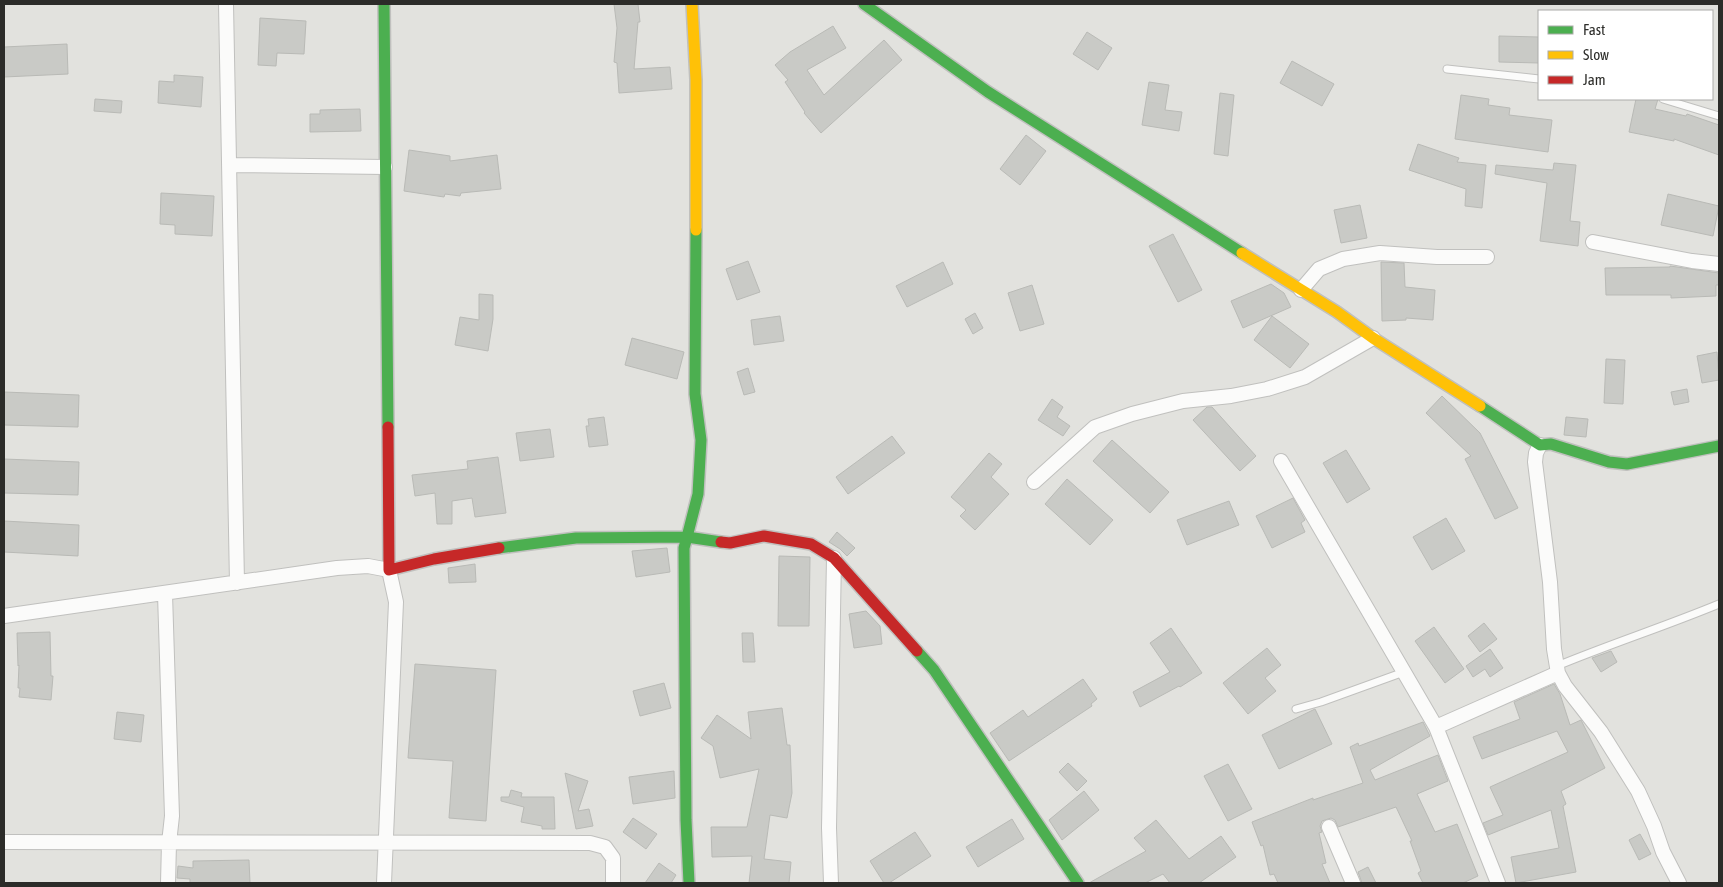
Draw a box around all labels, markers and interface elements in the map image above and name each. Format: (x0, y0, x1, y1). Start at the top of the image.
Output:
legend (1538, 10, 1713, 100)
text: Fast (1583, 21, 1605, 38)
text: Slow (1583, 46, 1609, 63)
text: Jam (1583, 71, 1606, 88)

